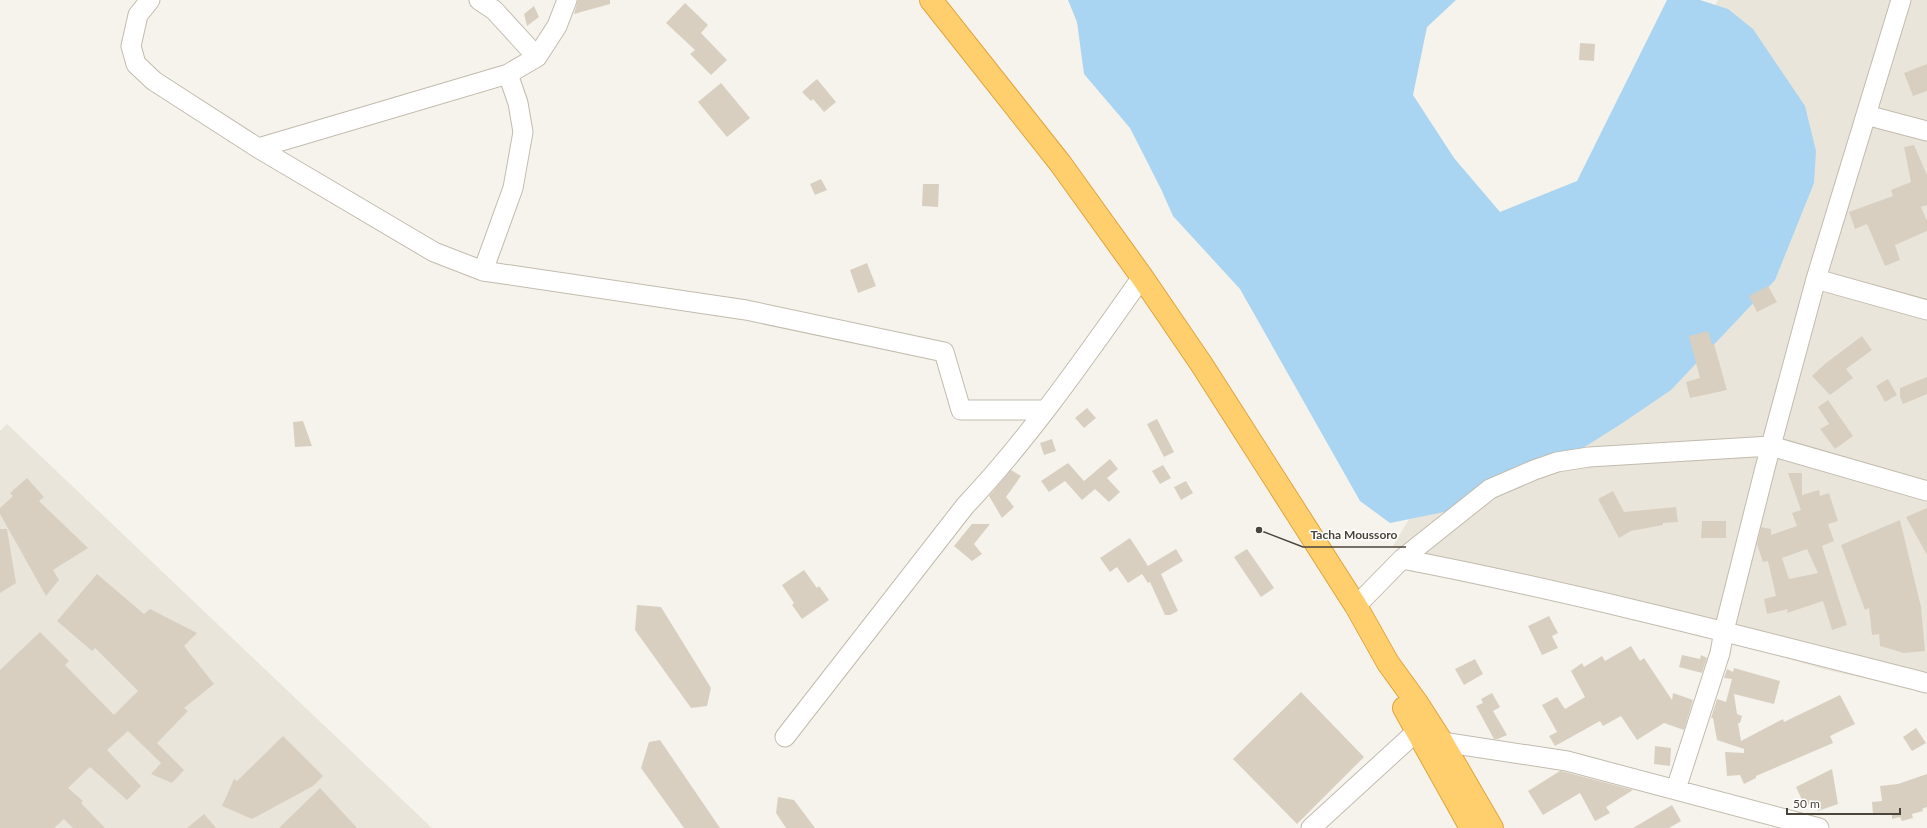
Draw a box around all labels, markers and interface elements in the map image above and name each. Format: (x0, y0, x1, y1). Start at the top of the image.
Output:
callout: Tacha Moussoro (1303, 523, 1406, 547)
text: Tacha Moussoro (1311, 527, 1398, 542)
scale bar (1787, 790, 1900, 816)
text: 50 m (1793, 796, 1820, 811)

